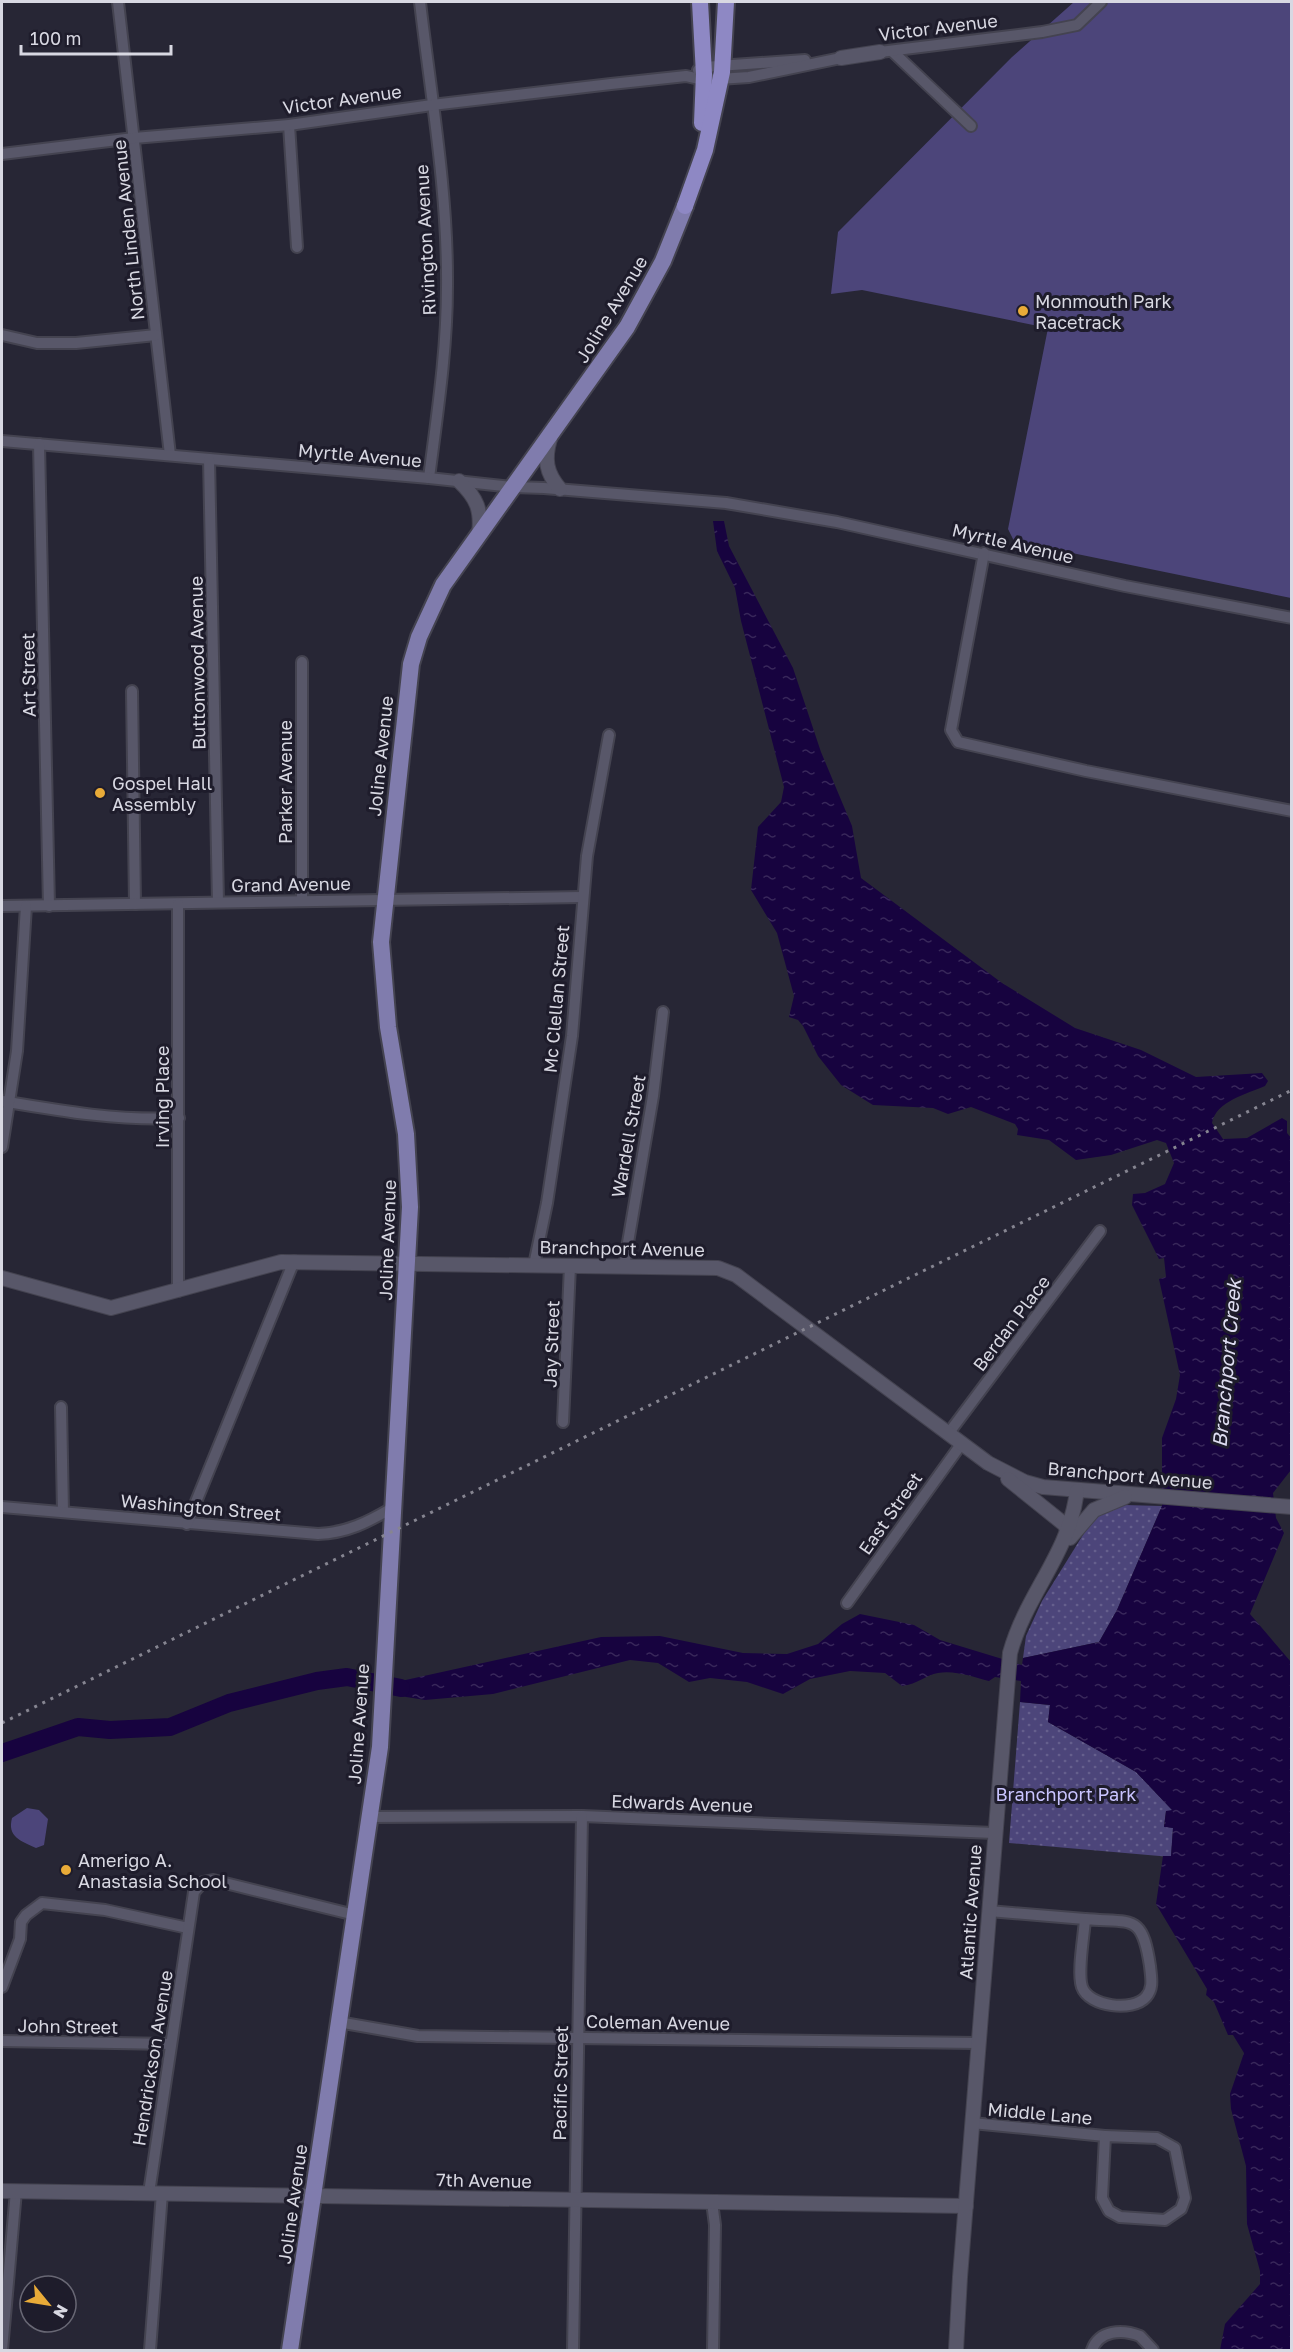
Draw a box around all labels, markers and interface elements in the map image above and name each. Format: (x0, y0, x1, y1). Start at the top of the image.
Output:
street label: Victor Avenue (877, 9, 999, 45)
scale bar (21, 18, 171, 56)
text: 100 m (30, 27, 81, 49)
street label: Victor Avenue (281, 80, 403, 118)
street label: North Linden Avenue (108, 139, 148, 321)
street label: Rivington Avenue (410, 164, 440, 316)
street label: Joline Avenue (570, 252, 652, 366)
place label: Monmouth Park Racetrack (1035, 290, 1172, 333)
marker: Monmouth Park Racetrack (1016, 304, 1030, 318)
street label: Myrtle Avenue (297, 439, 423, 471)
street label: Myrtle Avenue (950, 518, 1076, 568)
street label: Buttonwood Avenue (184, 576, 210, 750)
street label: Art Street (16, 633, 40, 717)
street label: Joline Avenue (363, 695, 397, 817)
street label: Parker Avenue (274, 720, 296, 844)
place label: Gospel Hall Assembly (112, 772, 212, 815)
marker: Gospel Hall Assembly (93, 786, 107, 800)
street label: Grand Avenue (231, 872, 351, 896)
street label: Mc Clellan Street (539, 924, 573, 1074)
street label: Irving Place (151, 1046, 173, 1148)
street label: Wardell Street (606, 1073, 650, 1199)
street label: Joline Avenue (374, 1179, 400, 1301)
street label: Branchport Avenue (539, 1236, 705, 1260)
street label: Berdan Place (968, 1271, 1054, 1375)
water label: Branchport Creek (1207, 1275, 1246, 1448)
street label: Jay Street (538, 1300, 564, 1388)
street label: Branchport Avenue (1047, 1457, 1213, 1493)
street label: East Street (854, 1468, 926, 1558)
street label: Washington Street (120, 1489, 282, 1525)
street label: Joline Avenue (343, 1663, 373, 1785)
park label: Branchport Park (996, 1783, 1136, 1805)
street label: Edwards Avenue (611, 1790, 753, 1816)
street label: Atlantic Avenue (954, 1844, 986, 1980)
place label: Amerigo A. Anastasia School (78, 1849, 227, 1892)
marker: Amerigo A. Anastasia School (59, 1863, 73, 1877)
street label: Hendrickson Avenue (127, 1969, 177, 2147)
street label: Coleman Avenue (586, 2010, 730, 2034)
street label: John Street (17, 2014, 119, 2038)
street label: Pacific Street (548, 2025, 572, 2141)
street label: Middle Lane (987, 2097, 1093, 2129)
street label: Joline Avenue (273, 2143, 311, 2265)
street label: 7th Avenue (436, 2168, 532, 2192)
north arrow (18, 2274, 78, 2334)
text: N (49, 2301, 73, 2322)

